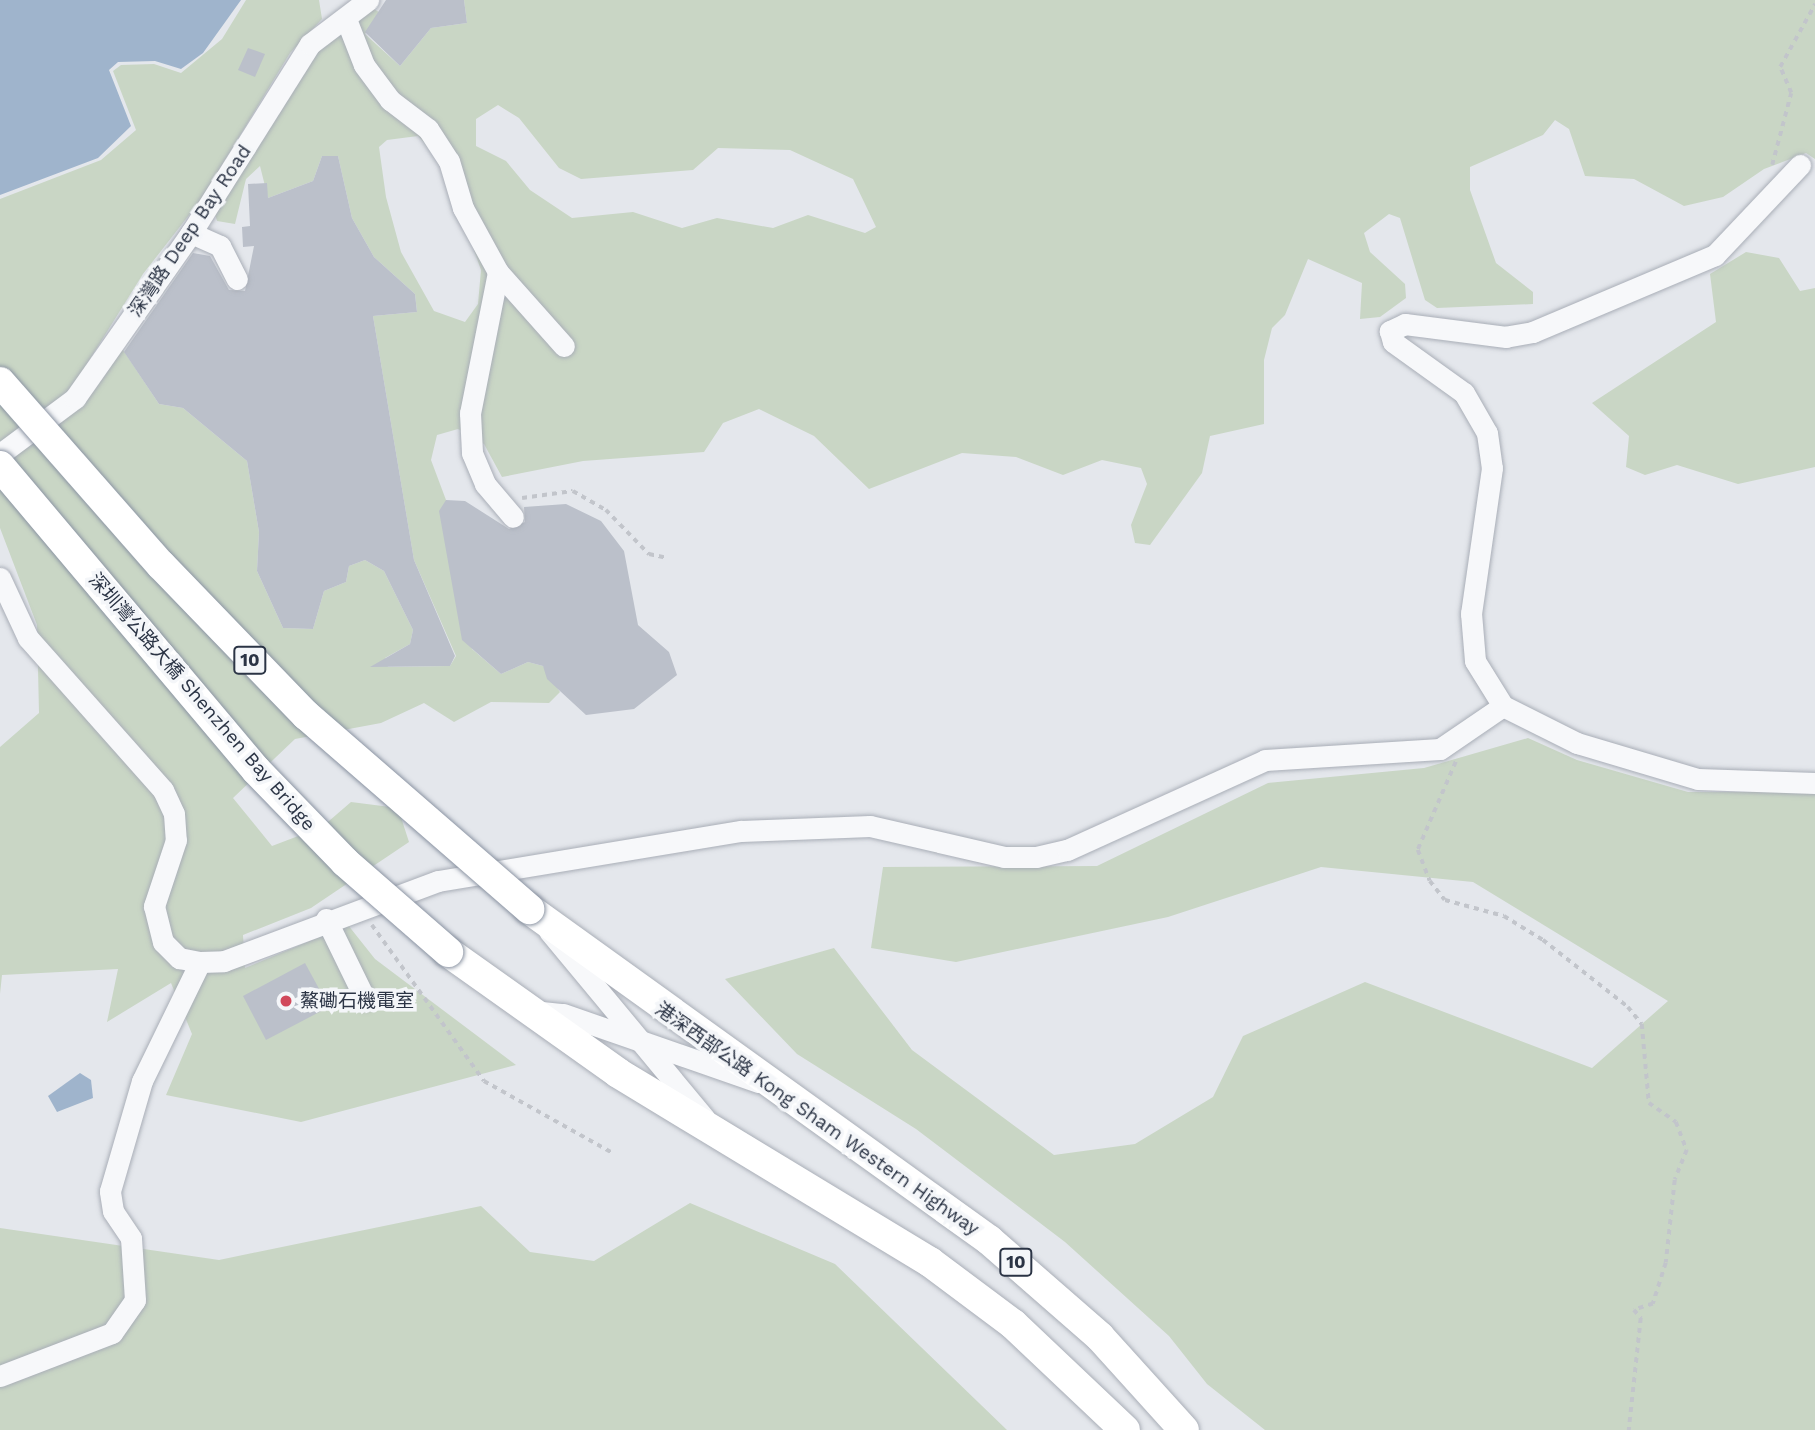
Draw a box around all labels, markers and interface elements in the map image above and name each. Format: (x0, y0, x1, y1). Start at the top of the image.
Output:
street label: 深灣路 Deep Bay Road (124, 141, 256, 321)
street label: 深圳灣公路大橋 Shenzhen Bay Bridge (84, 568, 320, 836)
road number: 10 (232, 646, 268, 674)
place label: 鰲磡石機電室 (300, 990, 414, 1012)
marker: 鰲磡石機電室 (278, 993, 294, 1009)
street label: 港深西部公路 Kong Sham Western Highway (650, 998, 984, 1240)
road number: 10 (998, 1247, 1034, 1276)

